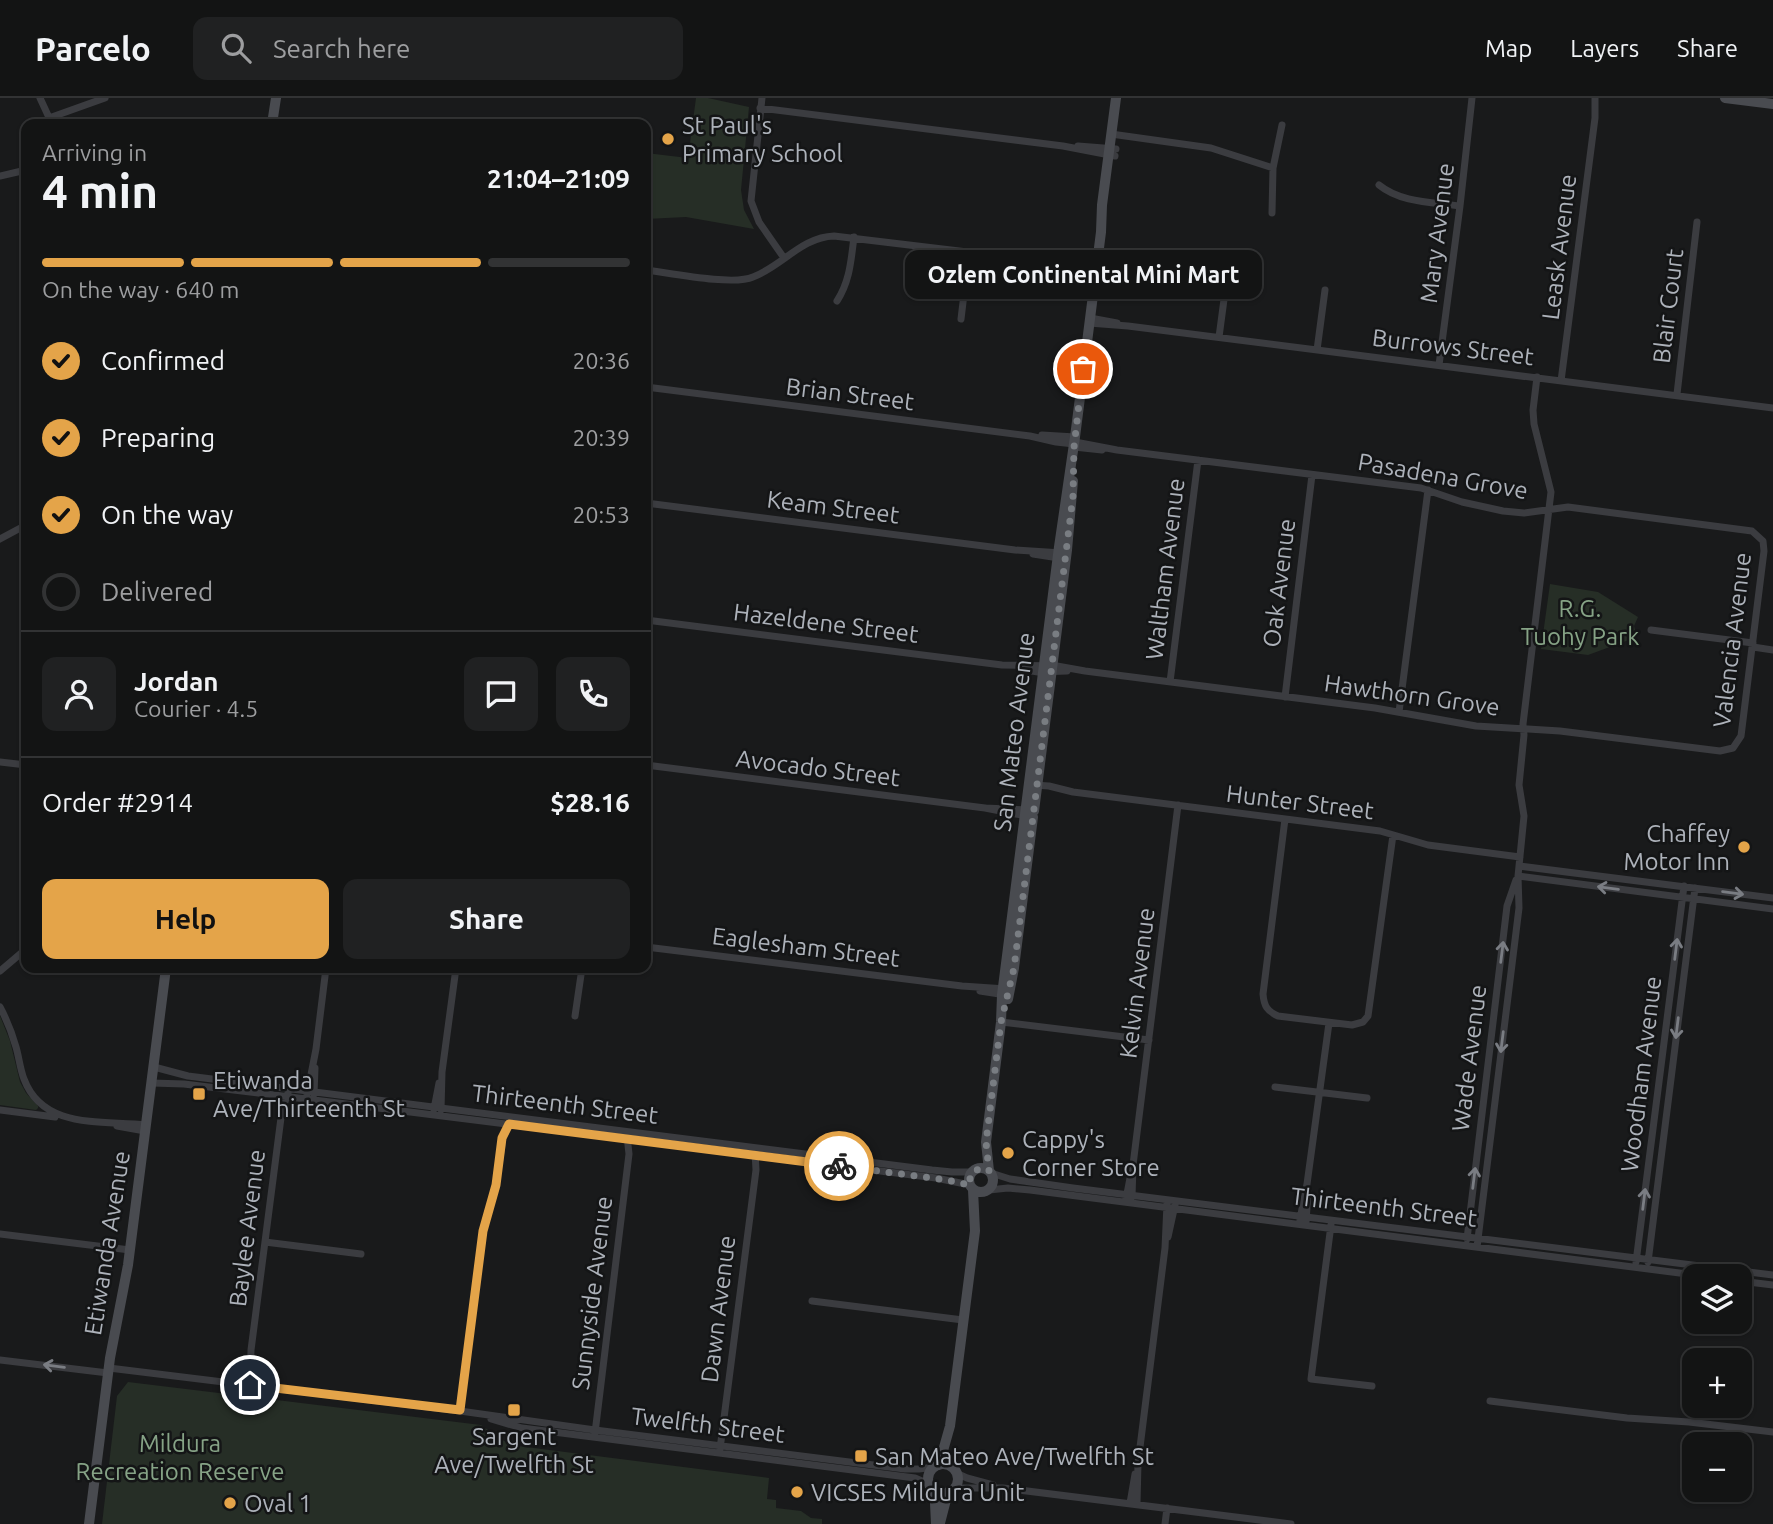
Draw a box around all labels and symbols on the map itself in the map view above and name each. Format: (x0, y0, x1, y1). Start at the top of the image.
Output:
place label: St Paul's Primary School (682, 112, 843, 167)
marker: St Paul's Primary School (660, 131, 676, 147)
street label: Mary Avenue (1415, 162, 1459, 304)
street label: Leask Avenue (1537, 173, 1581, 321)
street label: Blair Court (1648, 247, 1688, 365)
callout: Ozlem Continental Mini Mart (904, 250, 1262, 299)
street label: Burrows Street (1371, 324, 1536, 370)
pin (1053, 339, 1113, 399)
street label: Brian Street (784, 373, 916, 415)
street label: Pasadena Grove (1356, 448, 1530, 504)
street label: Waltham Avenue (1140, 477, 1190, 661)
street label: Keam Street (765, 485, 901, 529)
street label: Oak Avenue (1258, 517, 1300, 649)
street label: Valencia Avenue (1708, 551, 1756, 729)
park label: R.G. Tuohy Park (1521, 595, 1639, 650)
street label: Hazeldene Street (732, 598, 921, 648)
street label: San Mateo Avenue (988, 631, 1040, 833)
street label: Hawthorn Grove (1322, 669, 1502, 721)
street label: Avocado Street (734, 745, 902, 792)
street label: Hunter Street (1225, 780, 1376, 825)
place label: Chaffey Motor Inn (1624, 820, 1730, 875)
marker: Chaffey Motor Inn (1736, 839, 1752, 855)
one-way arrow (1597, 881, 1620, 894)
one-way arrow (1721, 886, 1743, 899)
street label: Kelvin Avenue (1114, 906, 1160, 1060)
street label: Eaglesham Street (711, 922, 902, 972)
one-way arrow (1670, 938, 1683, 961)
one-way arrow (1495, 941, 1508, 964)
street label: Woodham Avenue (1616, 975, 1666, 1173)
street label: Wade Avenue (1447, 983, 1491, 1133)
one-way arrow (1670, 1017, 1683, 1039)
one-way arrow (1496, 1030, 1509, 1052)
place label: Etiwanda Ave/Thirteenth St (213, 1067, 406, 1122)
street label: Thirteenth Street (470, 1079, 660, 1129)
marker: Etiwanda Ave/Thirteenth St (191, 1086, 207, 1102)
place label: Cappy's Corner Store (1022, 1126, 1160, 1181)
courier (804, 1131, 874, 1201)
marker: Cappy's Corner Store (1000, 1145, 1016, 1161)
street label: Baylee Avenue (224, 1148, 270, 1308)
street label: Etiwanda Avenue (79, 1149, 135, 1337)
one-way arrow (1468, 1167, 1481, 1190)
street label: Thirteenth Street (1289, 1182, 1479, 1232)
one-way arrow (1638, 1188, 1651, 1211)
street label: Sunnyside Avenue (567, 1195, 617, 1391)
street label: Dawn Avenue (696, 1234, 740, 1384)
pin (220, 1355, 280, 1415)
one-way arrow (43, 1360, 66, 1373)
marker: Sargent Ave/Twelfth St (506, 1402, 522, 1418)
street label: Twelfth Street (630, 1402, 787, 1448)
place label: Sargent Ave/Twelfth St (434, 1423, 594, 1478)
park label: Mildura Recreation Reserve (76, 1430, 284, 1485)
place label: San Mateo Ave/Twelfth St (875, 1443, 1154, 1470)
marker: San Mateo Ave/Twelfth St (853, 1448, 869, 1464)
place label: VICSES Mildura Unit (811, 1479, 1025, 1506)
marker: VICSES Mildura Unit (789, 1484, 805, 1500)
place label: Oval 1 (244, 1490, 312, 1517)
marker: Oval 1 (222, 1495, 238, 1511)

